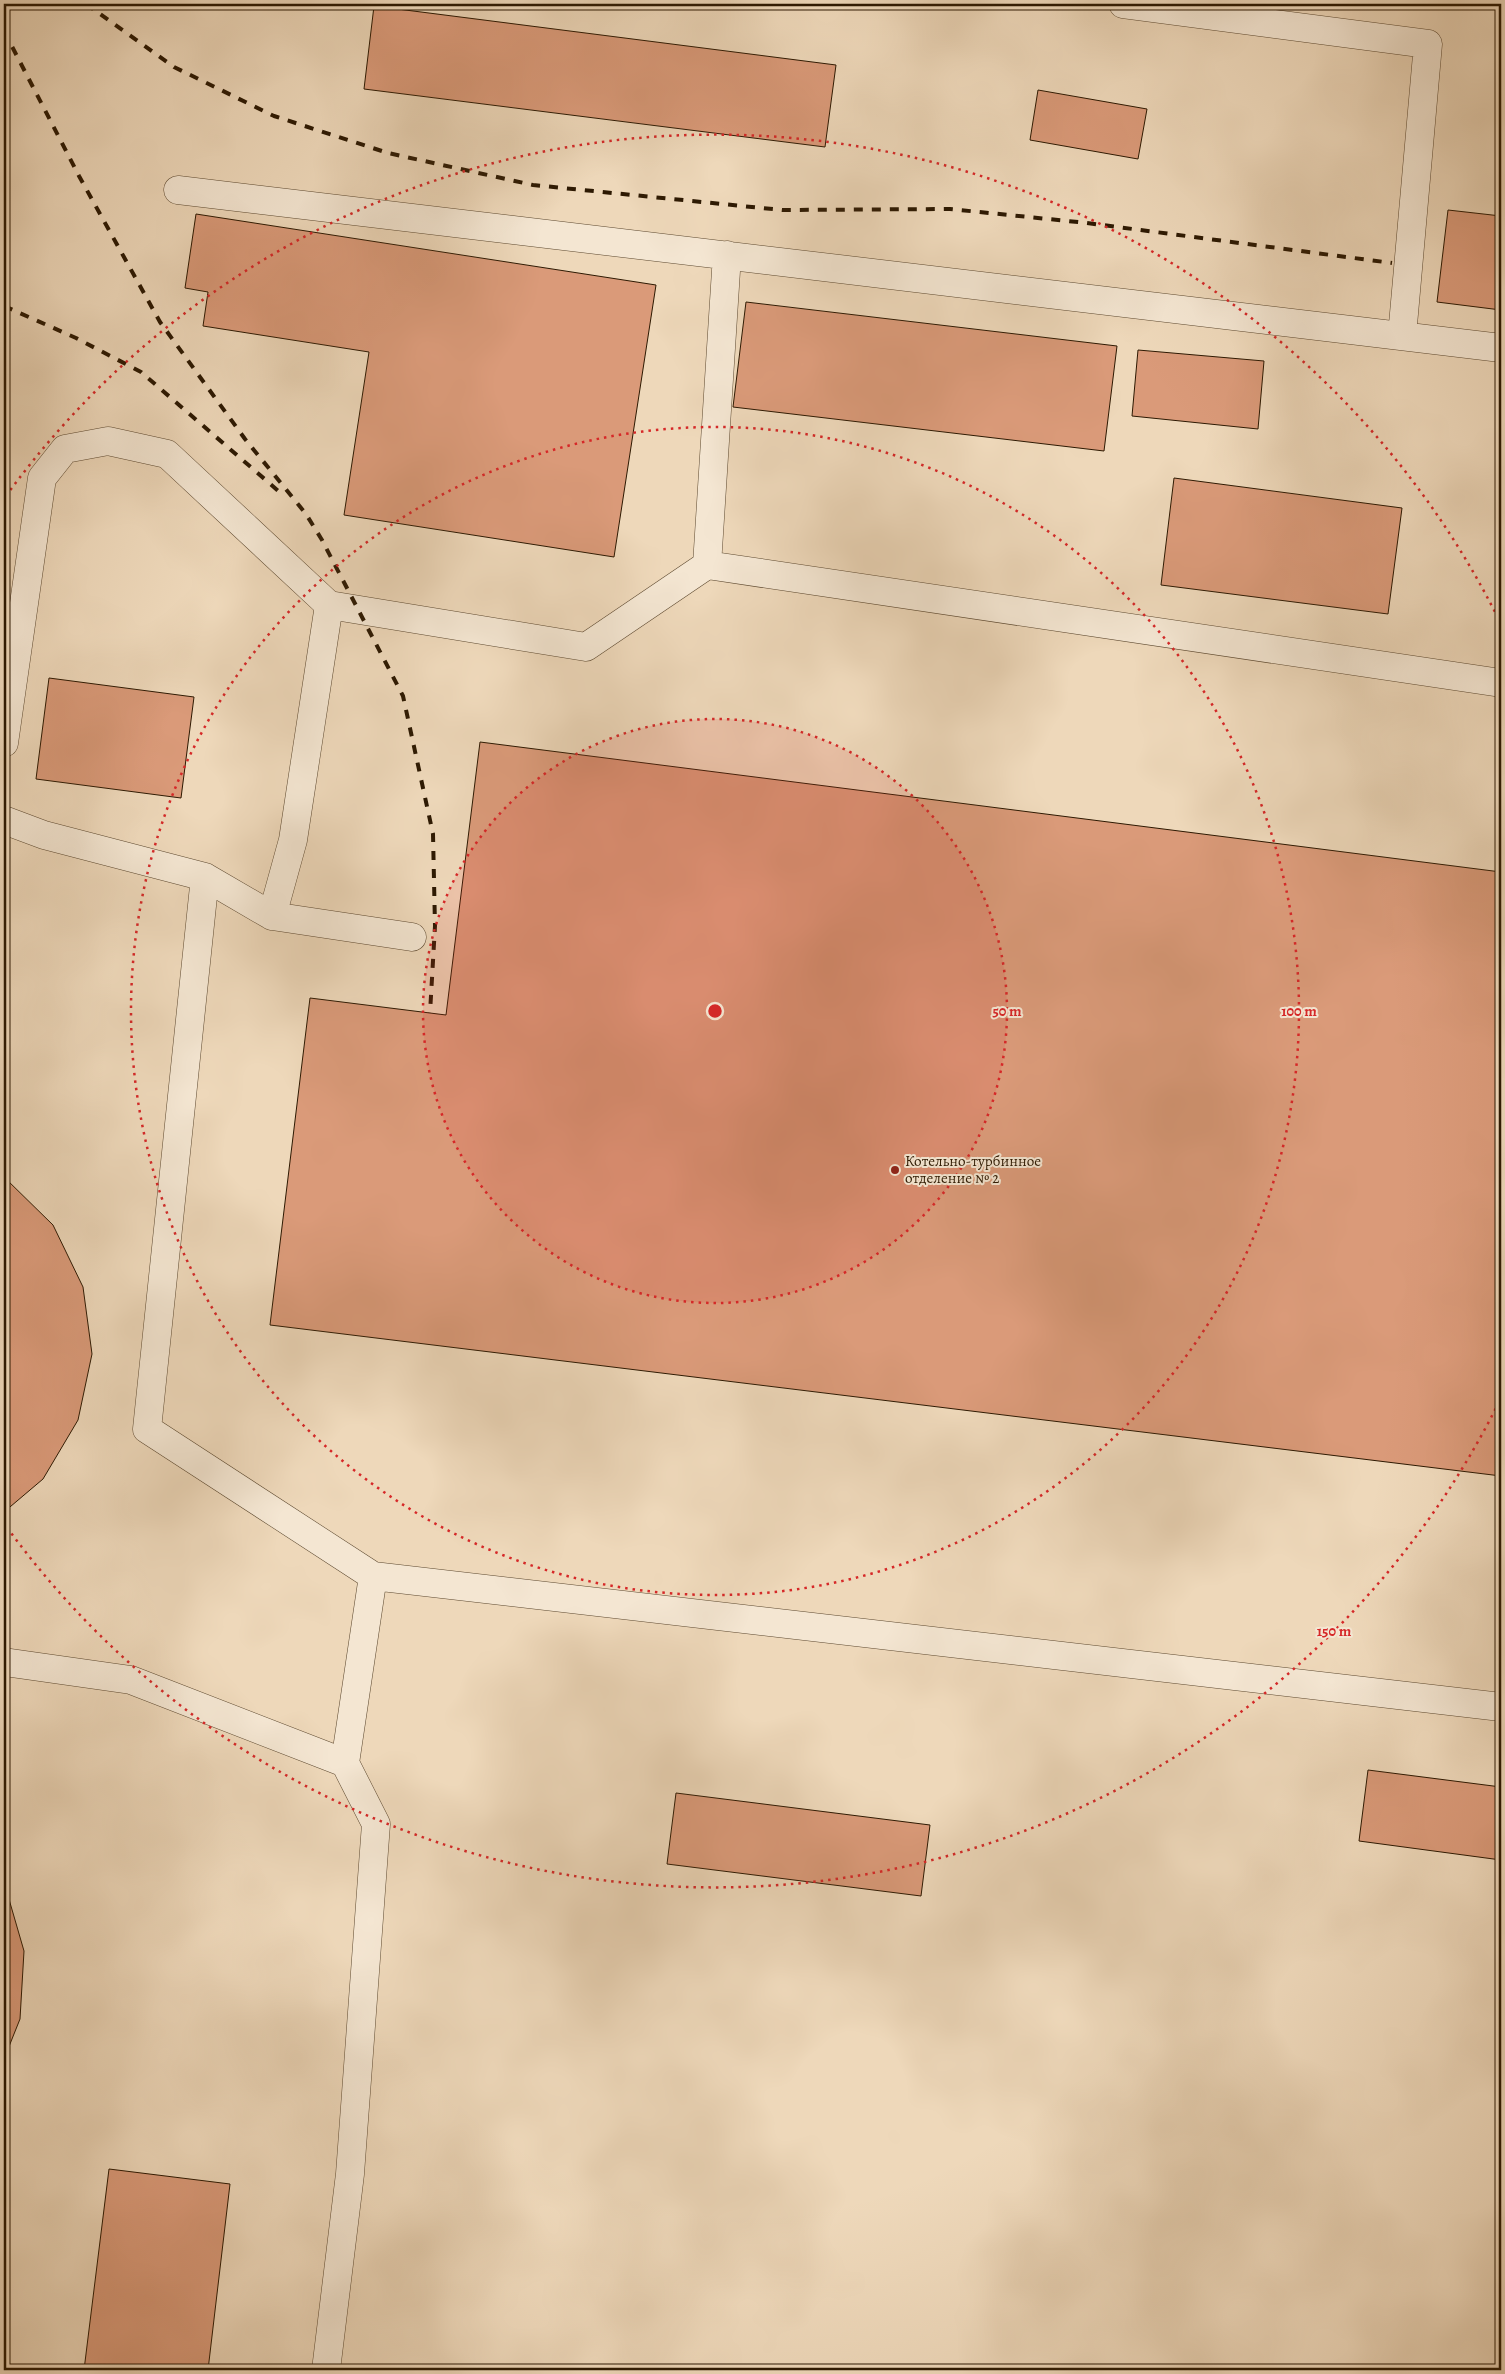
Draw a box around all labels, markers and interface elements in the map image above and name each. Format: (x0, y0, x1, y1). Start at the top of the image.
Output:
text: 50 m (992, 1001, 1022, 1021)
text: 100 m (1281, 1001, 1317, 1021)
centre of rings (706, 1002, 724, 1020)
place label: Котельно-турбинное отделение № 2 (905, 1151, 1041, 1188)
marker: Котельно-турбинное отделение № 2 (889, 1164, 901, 1176)
text: 150 m (1317, 1621, 1352, 1641)

